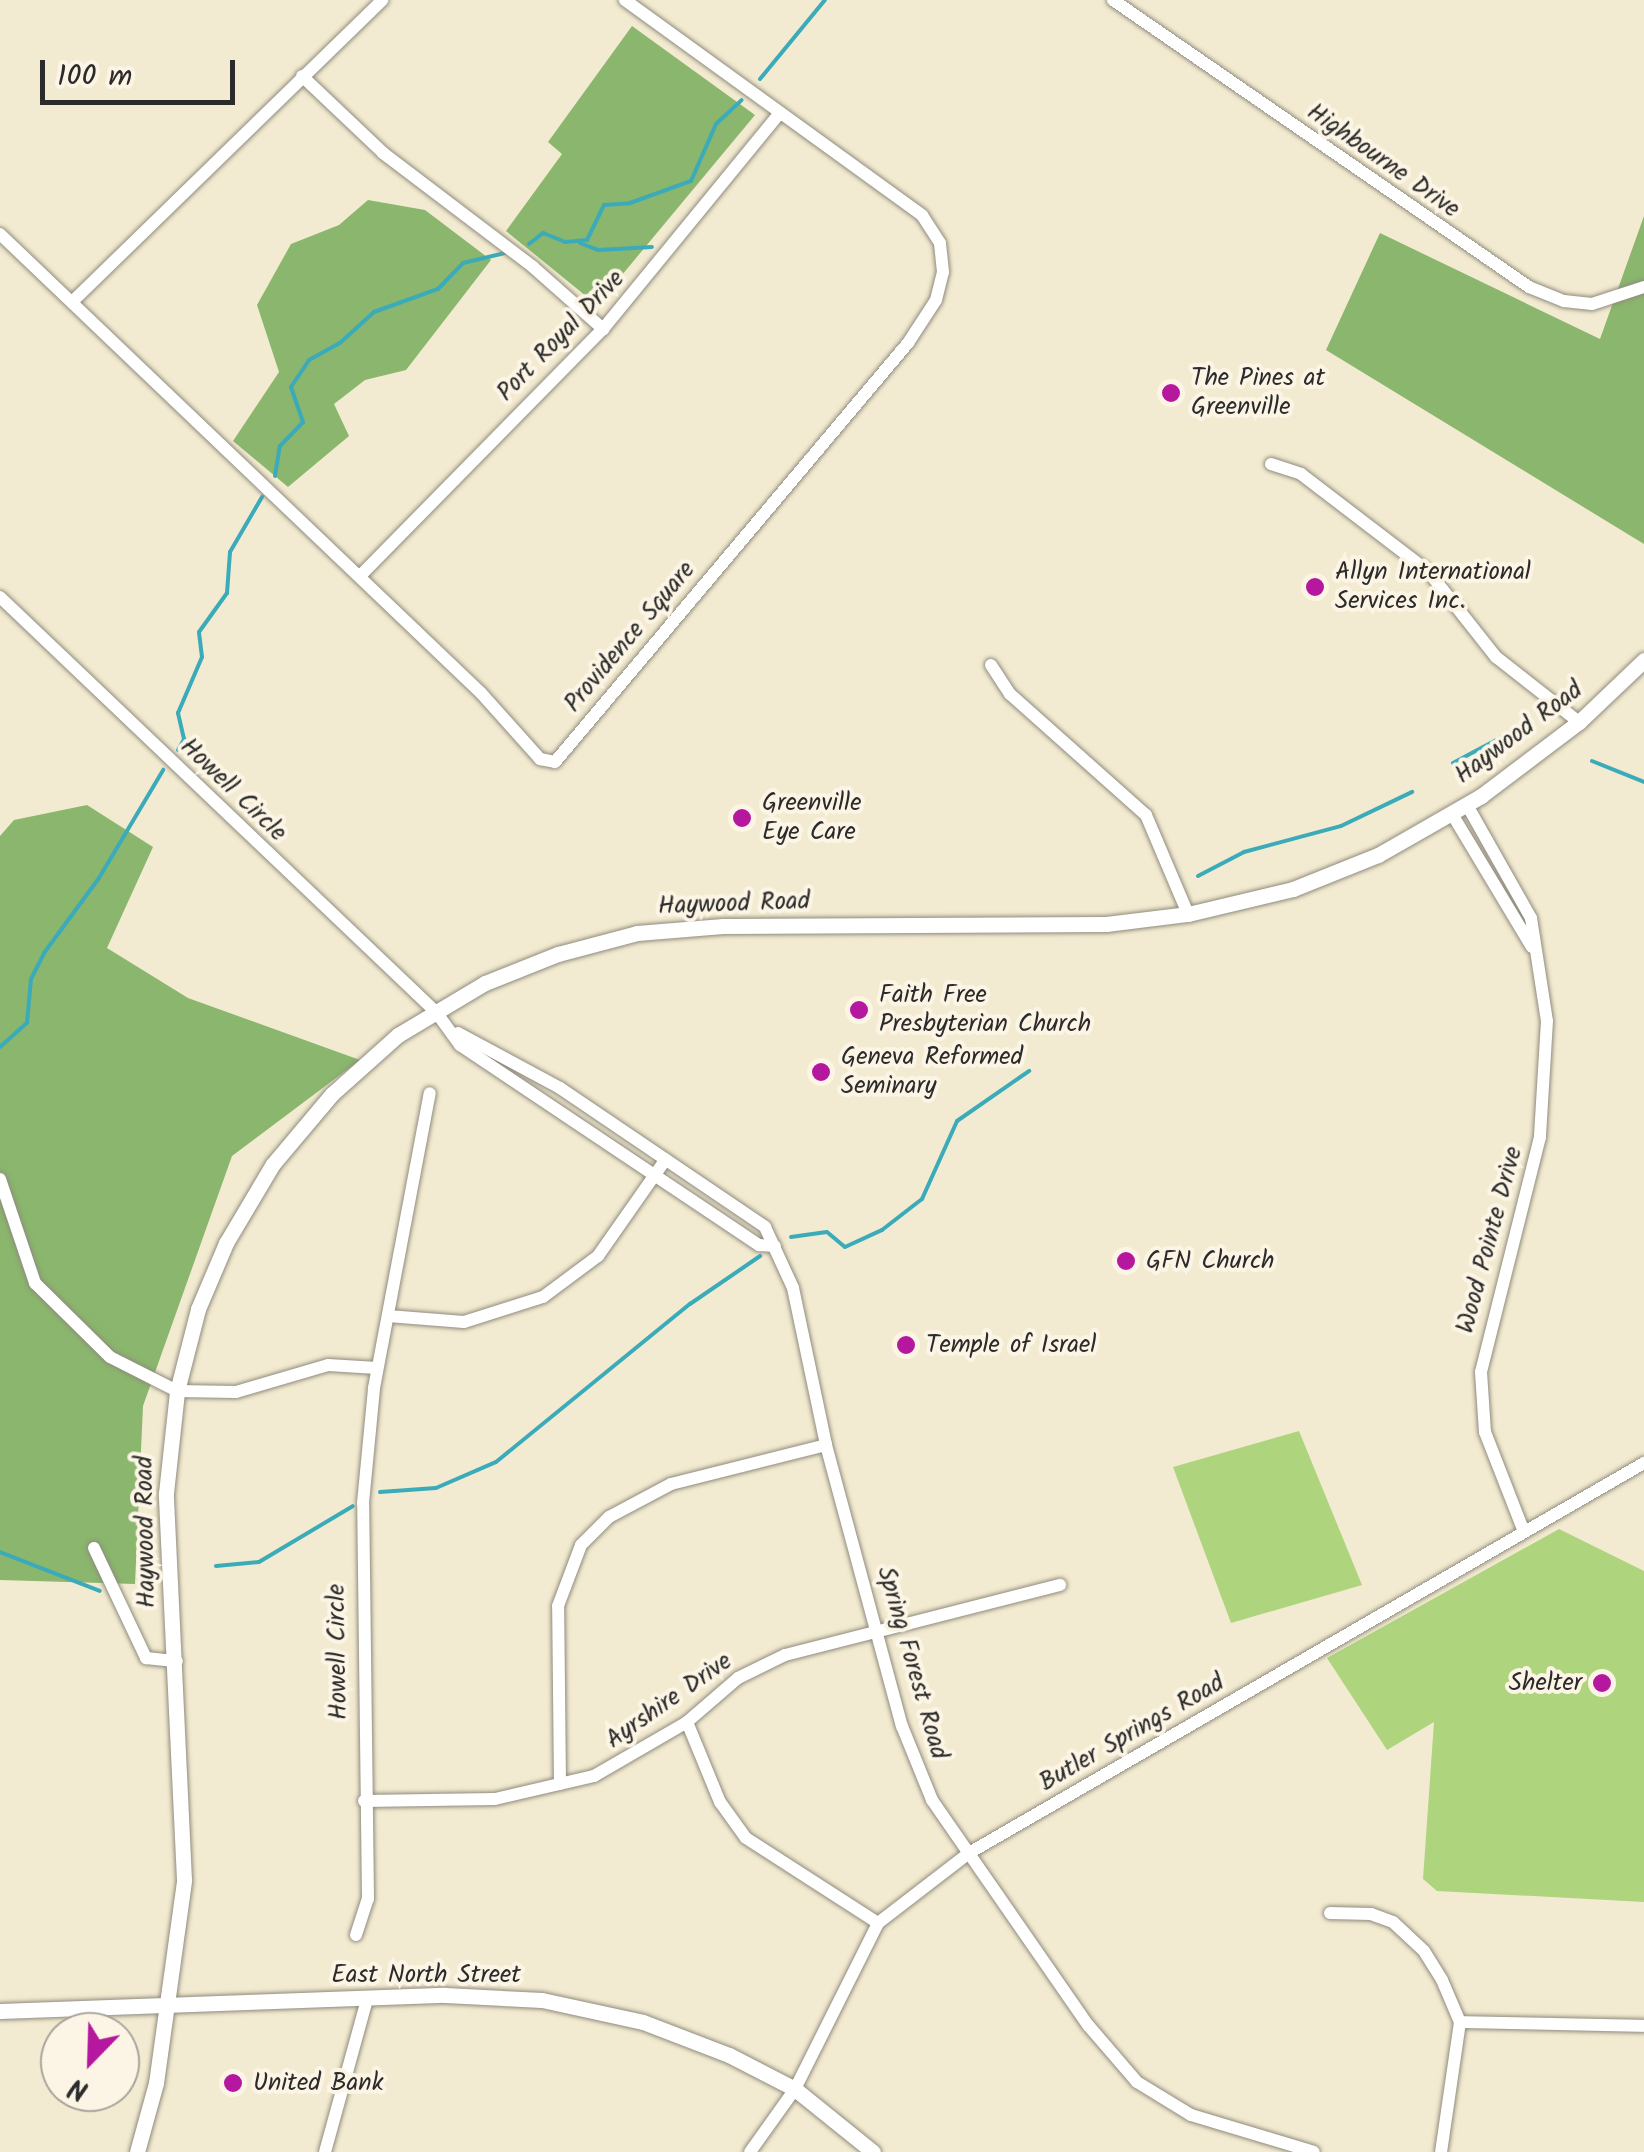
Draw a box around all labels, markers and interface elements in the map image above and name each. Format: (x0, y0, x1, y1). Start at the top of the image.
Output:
scale bar (45, 40, 240, 102)
text: 100 m (57, 53, 132, 101)
street label: Highbourne Drive (1301, 97, 1465, 225)
street label: Port Royal Drive (491, 264, 631, 408)
place label: The Pines at Greenville (1191, 364, 1325, 423)
marker: The Pines at Greenville (1160, 382, 1182, 404)
street label: Providence Square (558, 556, 702, 718)
place label: Allyn International Services Inc. (1335, 558, 1531, 617)
marker: Allyn International Services Inc. (1304, 576, 1326, 598)
street label: Haywood Road (1449, 675, 1589, 791)
street label: Howell Circle (174, 732, 292, 848)
place label: Greenville Eye Care (762, 789, 861, 848)
marker: Greenville Eye Care (731, 807, 753, 829)
street label: Haywood Road (657, 886, 811, 922)
place label: Faith Free Presbyterian Church (879, 981, 1091, 1040)
marker: Faith Free Presbyterian Church (848, 999, 870, 1021)
place label: Geneva Reformed Seminary (841, 1043, 1023, 1102)
marker: Geneva Reformed Seminary (810, 1061, 832, 1083)
street label: Wood Pointe Drive (1451, 1143, 1529, 1337)
place label: GFN Church (1146, 1246, 1274, 1276)
marker: GFN Church (1115, 1250, 1137, 1272)
place label: Temple of Israel (926, 1330, 1096, 1360)
marker: Temple of Israel (895, 1334, 917, 1356)
street label: Haywood Road (130, 1456, 162, 1608)
street label: Spring Forest Road (870, 1563, 954, 1763)
street label: Howell Circle (322, 1584, 354, 1720)
street label: Ayrshire Drive (600, 1647, 738, 1755)
street label: Butler Springs Road (1034, 1668, 1230, 1798)
place label: Shelter (1509, 1668, 1582, 1698)
marker: Shelter (1591, 1672, 1613, 1694)
street label: East North Street (331, 1960, 521, 1990)
north arrow (40, 2012, 140, 2112)
text: N (62, 2064, 96, 2112)
place label: United Bank (253, 2068, 383, 2098)
marker: United Bank (222, 2072, 244, 2094)

